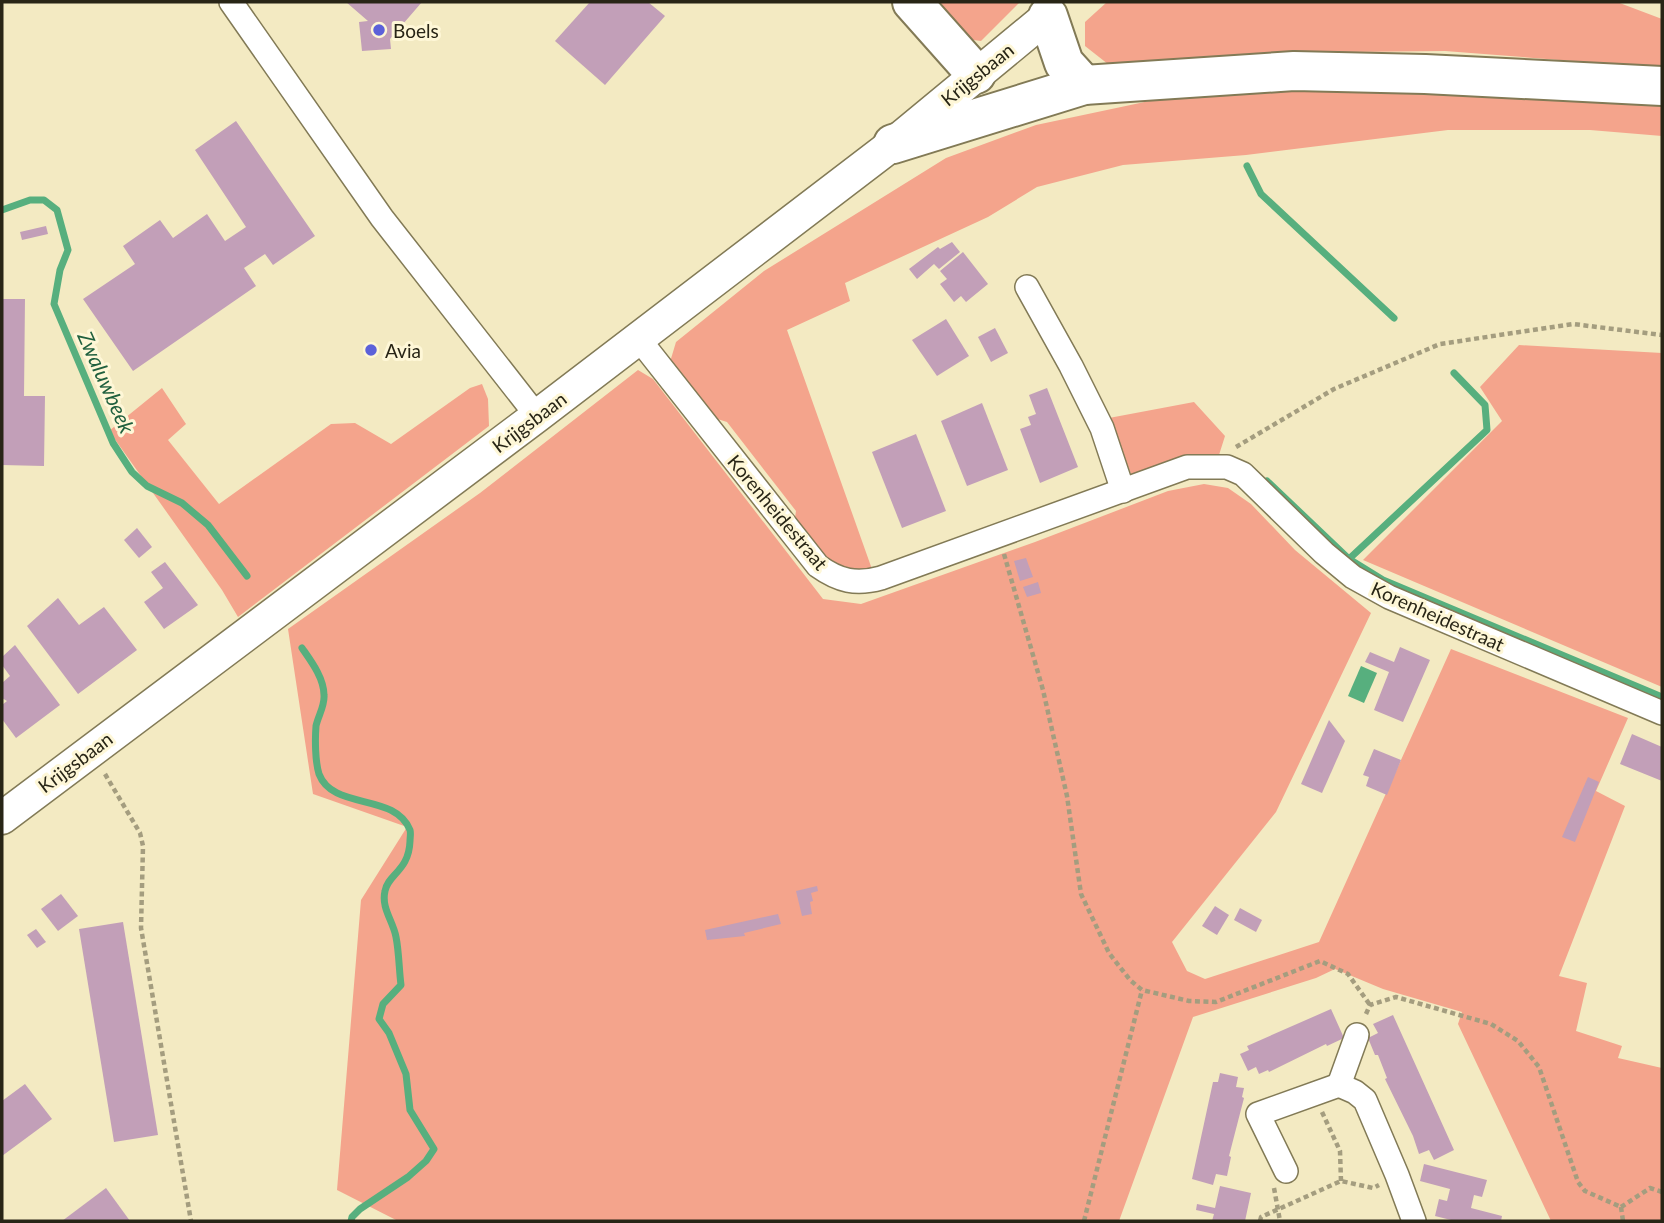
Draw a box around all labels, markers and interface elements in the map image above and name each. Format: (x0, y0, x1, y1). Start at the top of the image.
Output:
place label: Boels (393, 19, 439, 42)
marker: Boels (371, 22, 387, 38)
street label: Krijgsbaan (936, 38, 1018, 110)
water label: Zwaluwbeek (73, 326, 141, 438)
place label: Avia (385, 339, 421, 362)
marker: Avia (363, 342, 379, 358)
street label: Krijgsbaan (487, 387, 571, 457)
street label: Korenheidestraat (723, 450, 833, 574)
street label: Korenheidestraat (1368, 576, 1508, 656)
street label: Krijgsbaan (33, 727, 117, 797)

